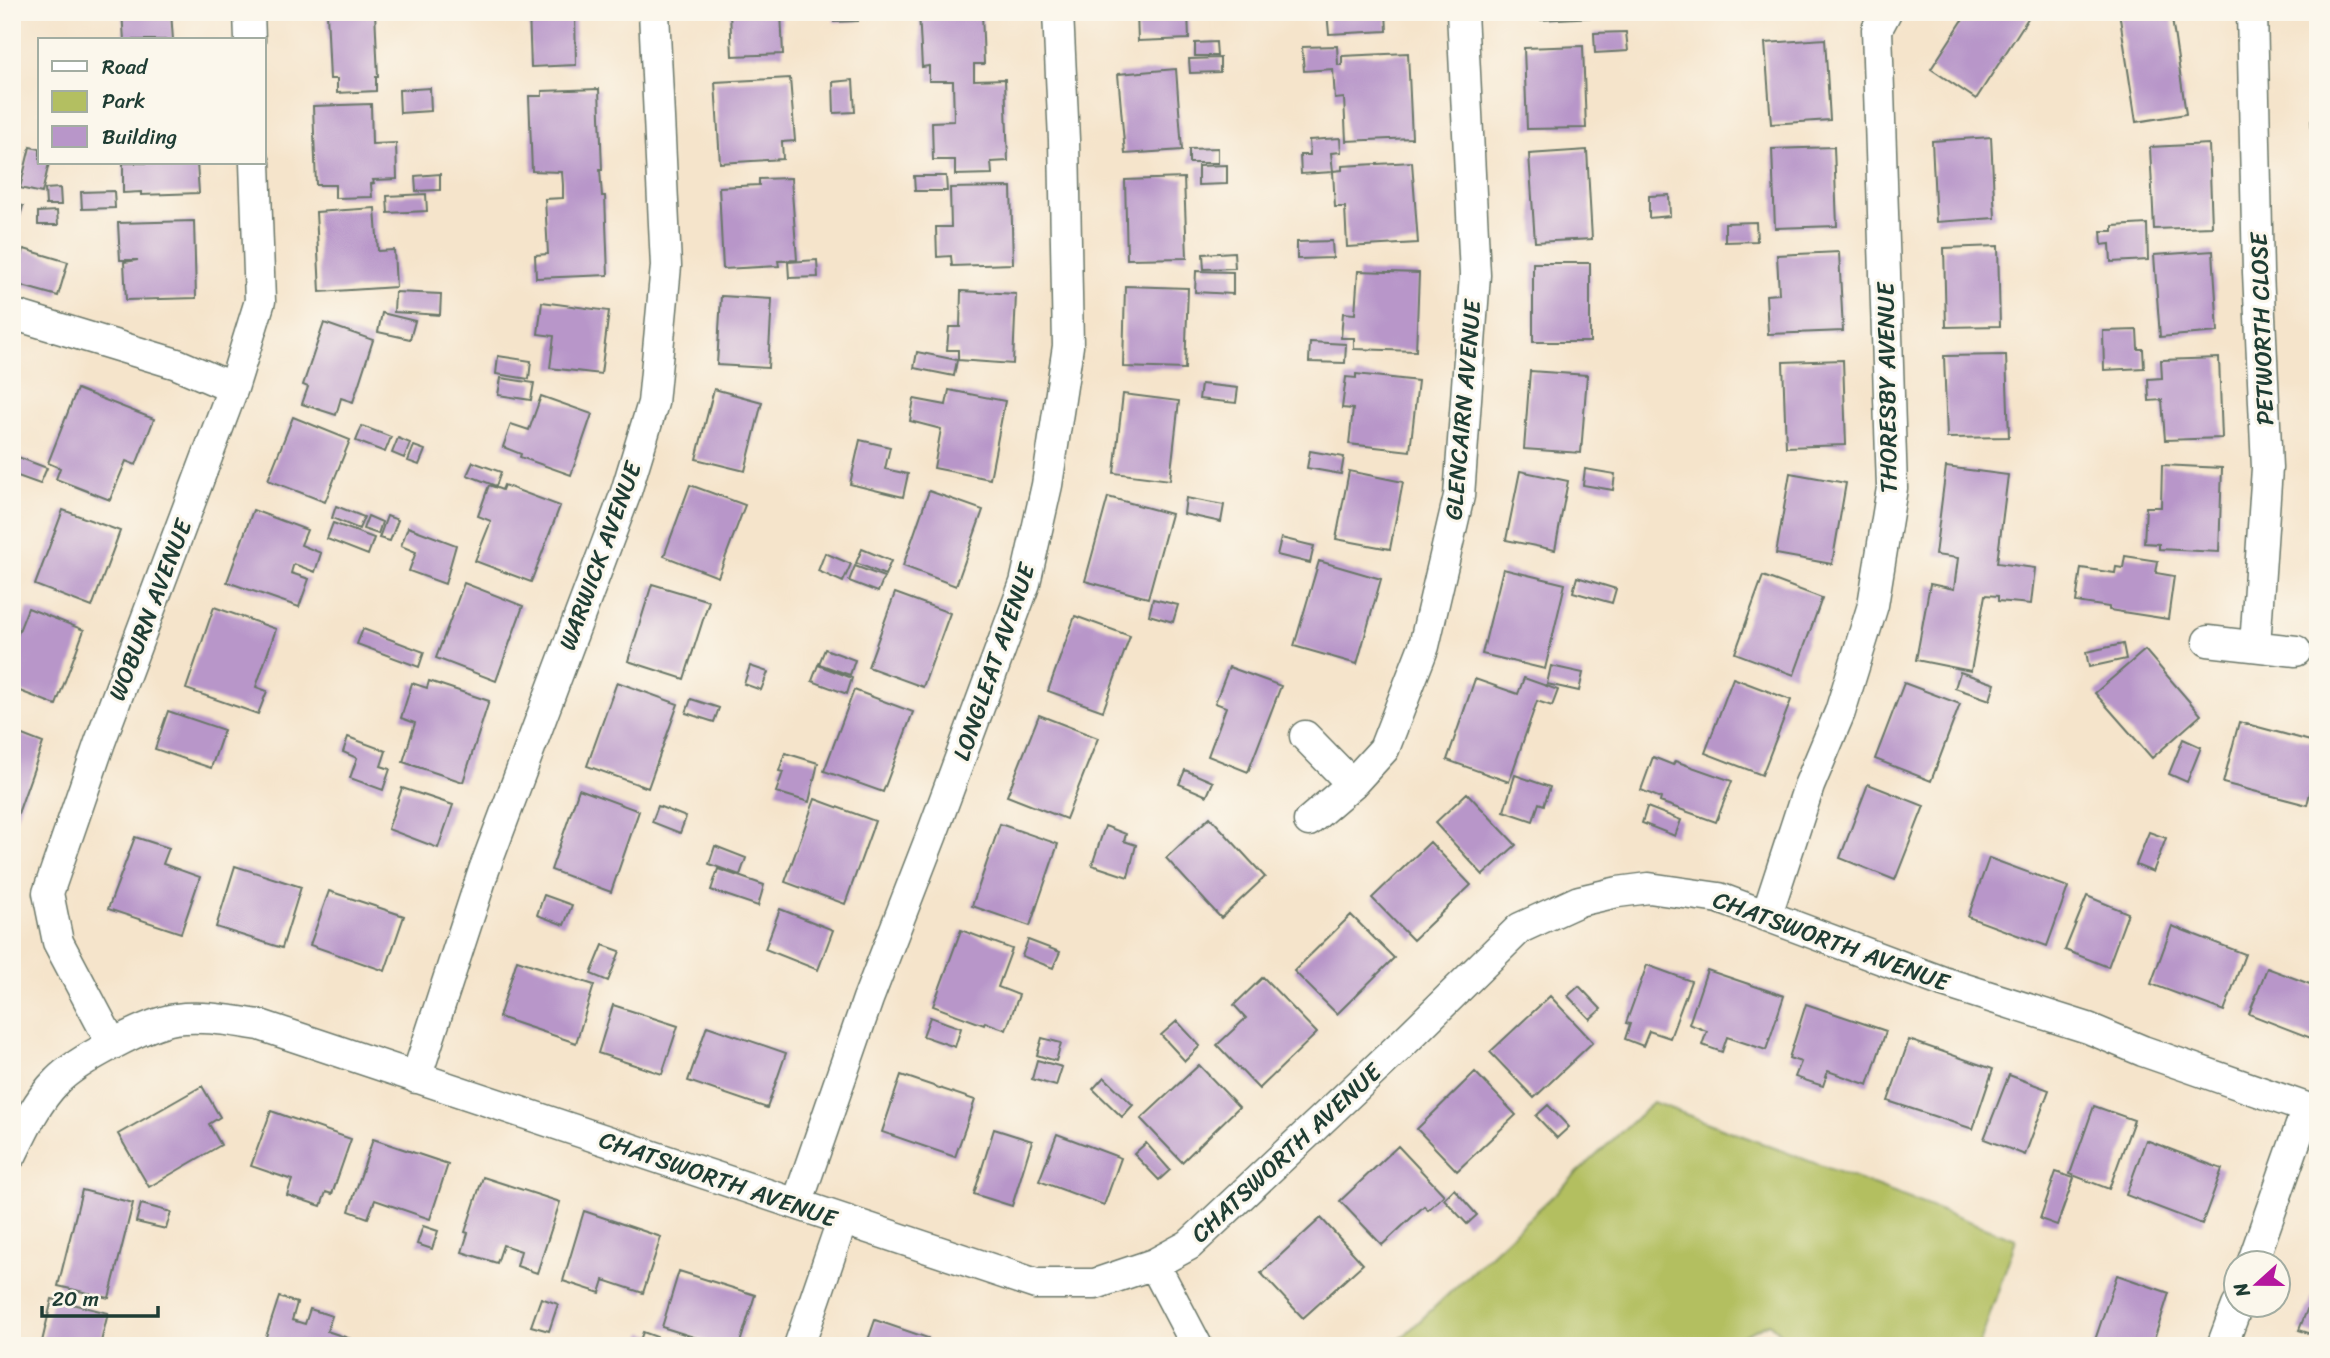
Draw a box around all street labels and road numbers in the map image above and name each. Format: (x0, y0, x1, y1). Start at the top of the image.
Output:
street label: PETWORTH CLOSE (2238, 230, 2286, 426)
street label: THORESBY AVENUE (1864, 281, 1910, 494)
street label: GLENCAIRN AVENUE (1432, 297, 1494, 522)
street label: WARWICK AVENUE (546, 454, 654, 656)
street label: WOBURN AVENUE (96, 512, 204, 707)
street label: LONGLEAT AVENUE (941, 556, 1048, 766)
street label: CHATSWORTH AVENUE (1707, 879, 1957, 1004)
street label: CHATSWORTH AVENUE (1181, 1052, 1393, 1253)
street label: CHATSWORTH AVENUE (594, 1119, 844, 1240)

